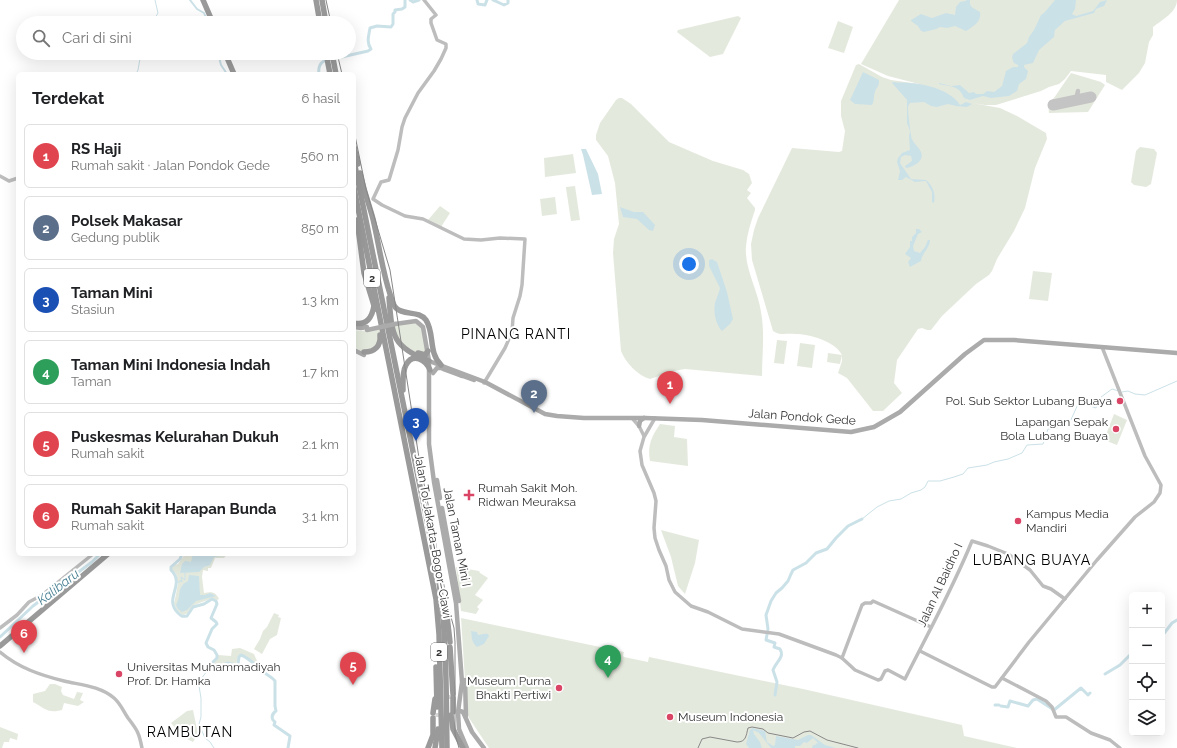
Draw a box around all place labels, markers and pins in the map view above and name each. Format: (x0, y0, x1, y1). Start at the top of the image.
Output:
pin: 1 (657, 371, 683, 404)
pin: 2 (521, 380, 547, 413)
place label: Pol. Sub Sektor Lubang Buaya (945, 394, 1112, 408)
marker: Pol. Sub Sektor Lubang Buaya (1115, 396, 1125, 406)
pin: 3 (403, 408, 429, 441)
place label: Lapangan Sepak Bola Lubang Buaya (1000, 415, 1109, 443)
marker: Lapangan Sepak Bola Lubang Buaya (1111, 424, 1121, 434)
place label: Rumah Sakit Moh. Ridwan Meuraksa (478, 481, 577, 509)
marker: Rumah Sakit Moh. Ridwan Meuraksa (463, 489, 475, 501)
place label: Kampus Media Mandiri (1026, 507, 1109, 535)
marker: Kampus Media Mandiri (1013, 516, 1023, 526)
pin: 6 (11, 620, 37, 653)
pin: 4 (595, 645, 621, 678)
pin: 5 (340, 652, 366, 685)
place label: Universitas Muhammadiyah Prof. Dr. Hamka (127, 660, 281, 688)
marker: Universitas Muhammadiyah Prof. Dr. Hamka (114, 669, 124, 679)
place label: Museum Purna Bhakti Pertiwi (467, 674, 551, 702)
marker: Museum Purna Bhakti Pertiwi (554, 683, 564, 693)
place label: Museum Indonesia (678, 710, 783, 724)
marker: Museum Indonesia (665, 712, 675, 722)

